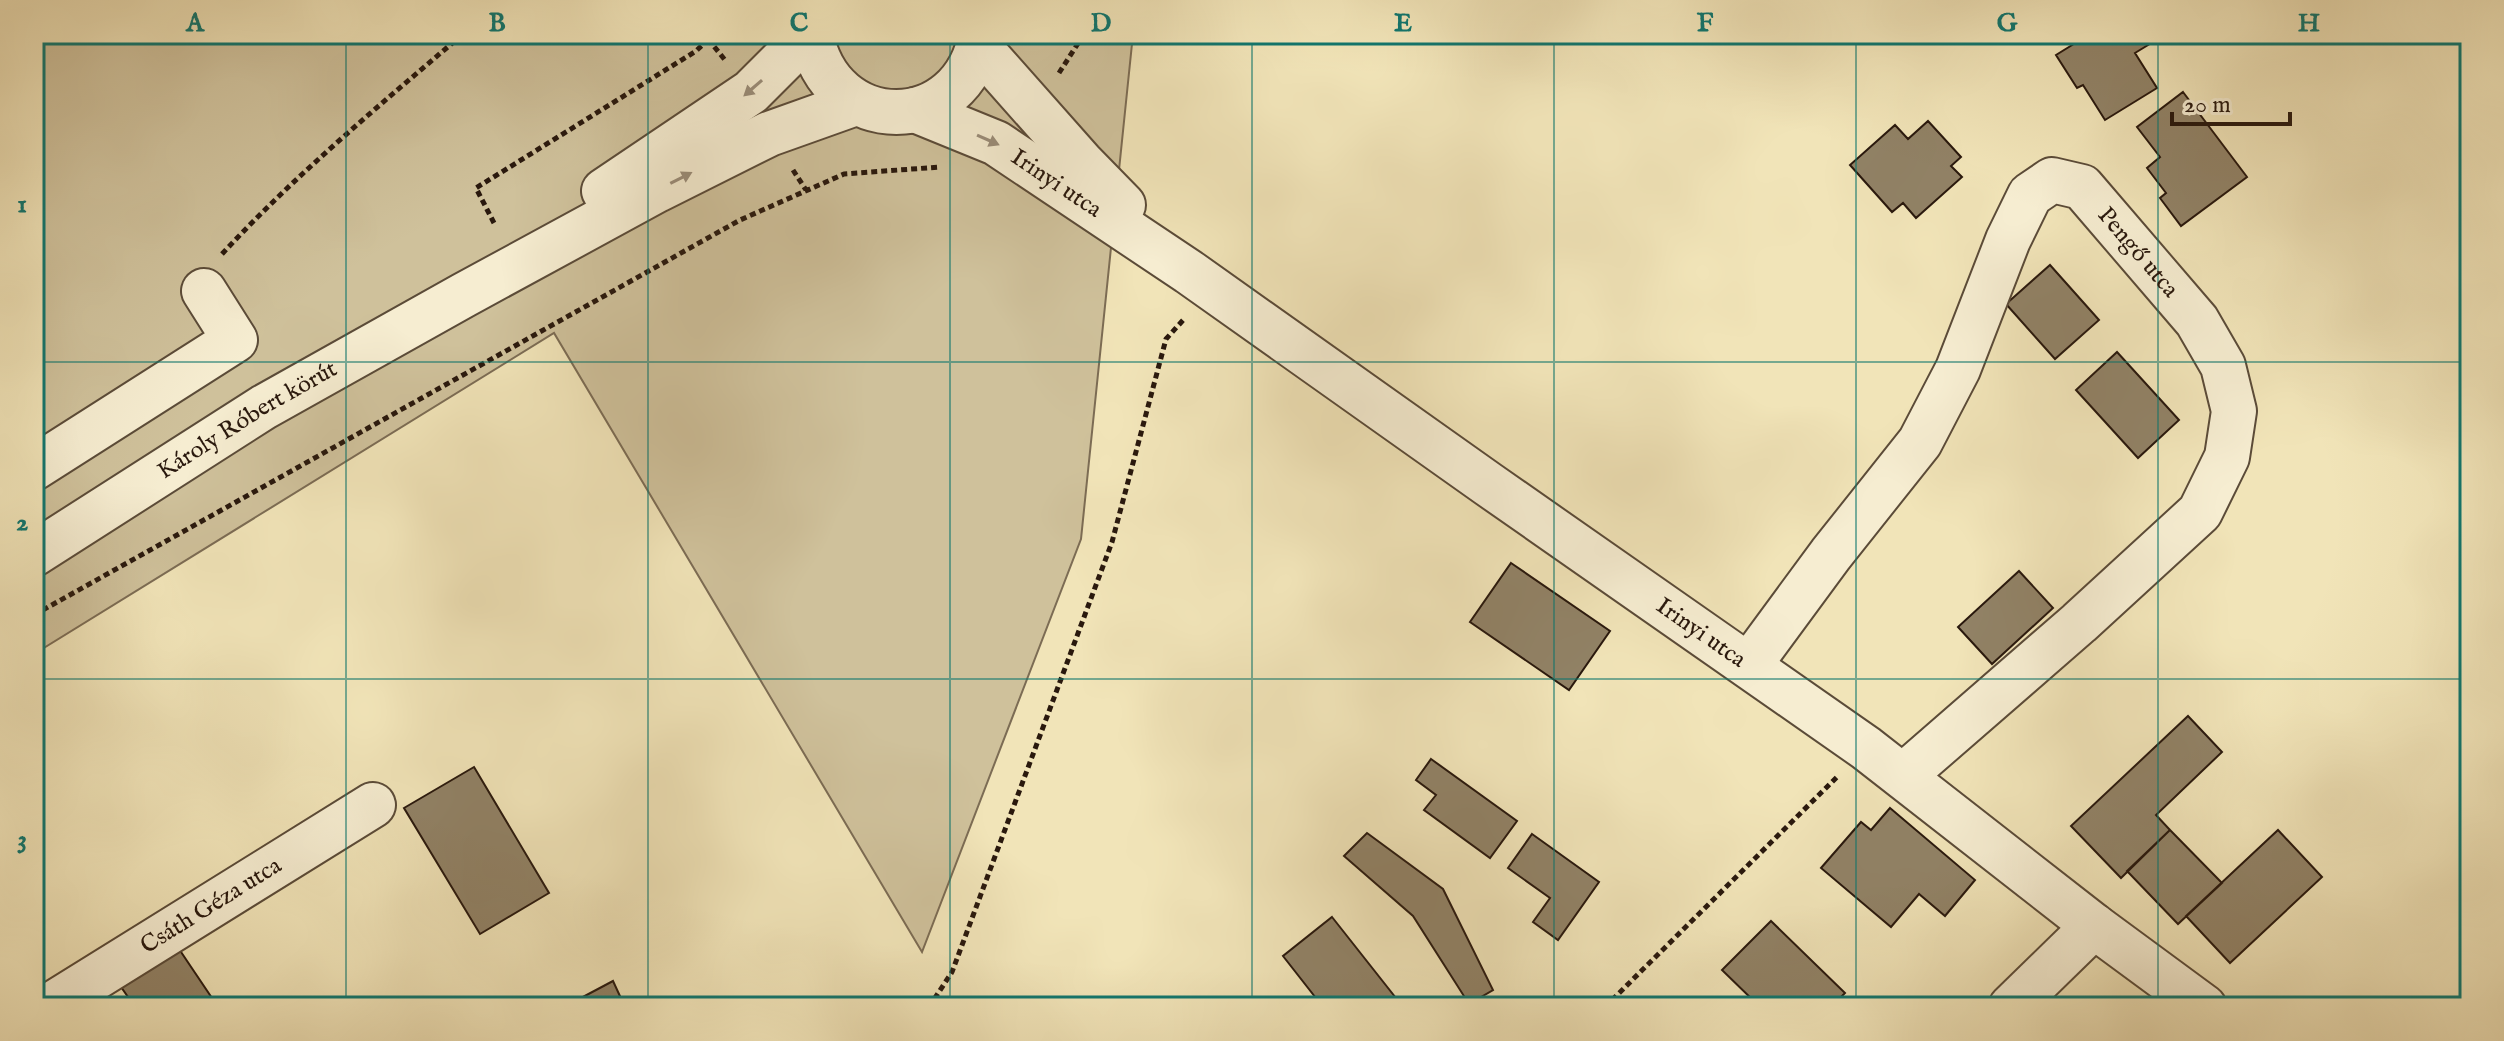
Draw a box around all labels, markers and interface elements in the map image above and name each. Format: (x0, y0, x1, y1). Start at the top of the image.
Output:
text: A (185, 7, 205, 40)
text: B (488, 7, 506, 40)
text: C (790, 7, 809, 40)
text: D (1091, 7, 1112, 40)
text: E (1394, 7, 1412, 40)
text: F (1697, 7, 1714, 40)
text: G (1997, 7, 2018, 40)
text: H (2298, 7, 2320, 40)
scale bar (2172, 76, 2290, 126)
one-way arrow (744, 79, 764, 96)
text: 20 m (2184, 90, 2231, 121)
one-way arrow (976, 133, 999, 146)
street label: Irinyi utca (1005, 142, 1108, 225)
one-way arrow (669, 172, 692, 185)
text: 1 (17, 188, 27, 221)
street label: Pengő utca (2091, 201, 2186, 305)
street label: Károly Róbert körút (152, 354, 343, 487)
text: 2 (16, 506, 28, 539)
street label: Irinyi utca (1650, 591, 1753, 675)
text: 3 (17, 823, 27, 856)
street label: Csáth Géza utca (135, 850, 288, 961)

